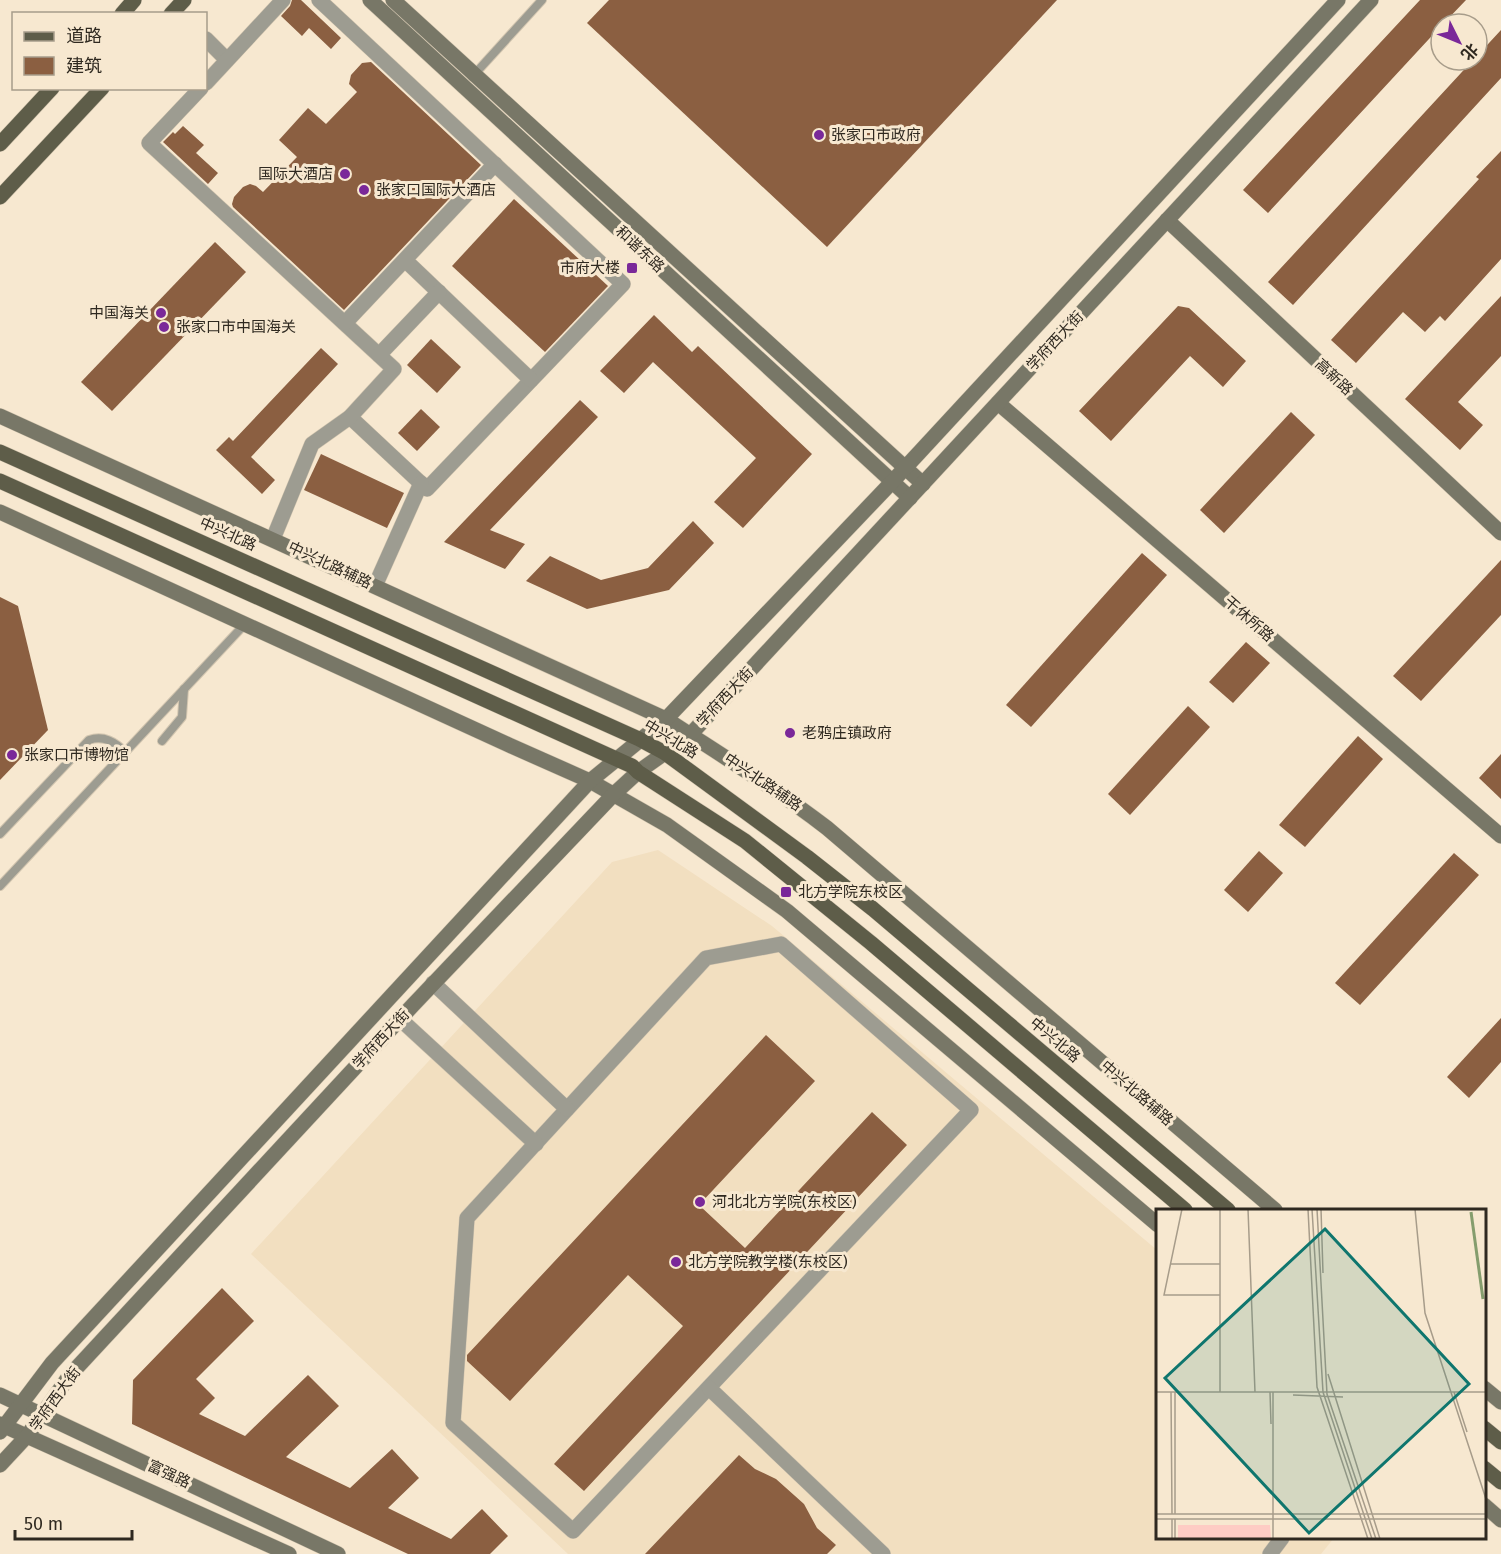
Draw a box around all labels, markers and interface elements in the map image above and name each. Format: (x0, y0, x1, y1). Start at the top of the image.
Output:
legend (12, 12, 207, 90)
north arrow (1429, 12, 1489, 72)
text: 道路 (66, 25, 102, 47)
text: 北 (1457, 40, 1482, 64)
text: 建筑 (66, 55, 102, 77)
place label: 张家口市政府 (831, 126, 921, 144)
marker: 张家口市政府 (812, 128, 826, 142)
place label: 国际大酒店 (258, 165, 333, 183)
marker: 国际大酒店 (338, 167, 352, 181)
place label: 张家口国际大酒店 (376, 181, 496, 199)
marker: 张家口国际大酒店 (357, 183, 371, 197)
street label: 和谐东路 (612, 222, 668, 276)
place label: 市府大楼 (560, 259, 620, 277)
marker: 市府大楼 (625, 261, 639, 275)
place label: 中国海关 (89, 304, 149, 322)
marker: 中国海关 (154, 306, 168, 320)
street label: 学府西大街 (1023, 307, 1087, 375)
place label: 张家口市中国海关 (176, 318, 296, 336)
marker: 张家口市中国海关 (157, 320, 171, 334)
street label: 高新路 (1311, 355, 1357, 399)
street label: 中兴北路 (197, 514, 259, 554)
street label: 中兴北路辅路 (285, 538, 375, 592)
street label: 干休所路 (1220, 593, 1278, 645)
street label: 学府西大街 (693, 663, 757, 731)
street label: 中兴北路 (641, 716, 701, 762)
place label: 老鸦庄镇政府 (802, 724, 892, 742)
marker: 老鸦庄镇政府 (783, 726, 797, 740)
place label: 张家口市博物馆 (24, 746, 129, 764)
marker: 张家口市博物馆 (5, 748, 19, 762)
street label: 中兴北路辅路 (721, 749, 805, 815)
place label: 北方学院东校区 (798, 883, 903, 901)
marker: 北方学院东校区 (779, 885, 793, 899)
street label: 学府西大街 (349, 1005, 413, 1073)
street label: 中兴北路 (1026, 1014, 1084, 1066)
street label: 中兴北路辅路 (1097, 1057, 1177, 1129)
place label: 河北北方学院(东校区) (712, 1193, 857, 1211)
marker: 河北北方学院(东校区) (693, 1195, 707, 1209)
inset map (1156, 1209, 1486, 1539)
place label: 北方学院教学楼(东校区) (688, 1253, 848, 1271)
marker: 北方学院教学楼(东校区) (669, 1255, 683, 1269)
street label: 学府西大街 (26, 1363, 84, 1435)
street label: 富强路 (145, 1456, 193, 1492)
scale bar (15, 1503, 132, 1541)
text: 50 m (24, 1513, 63, 1535)

